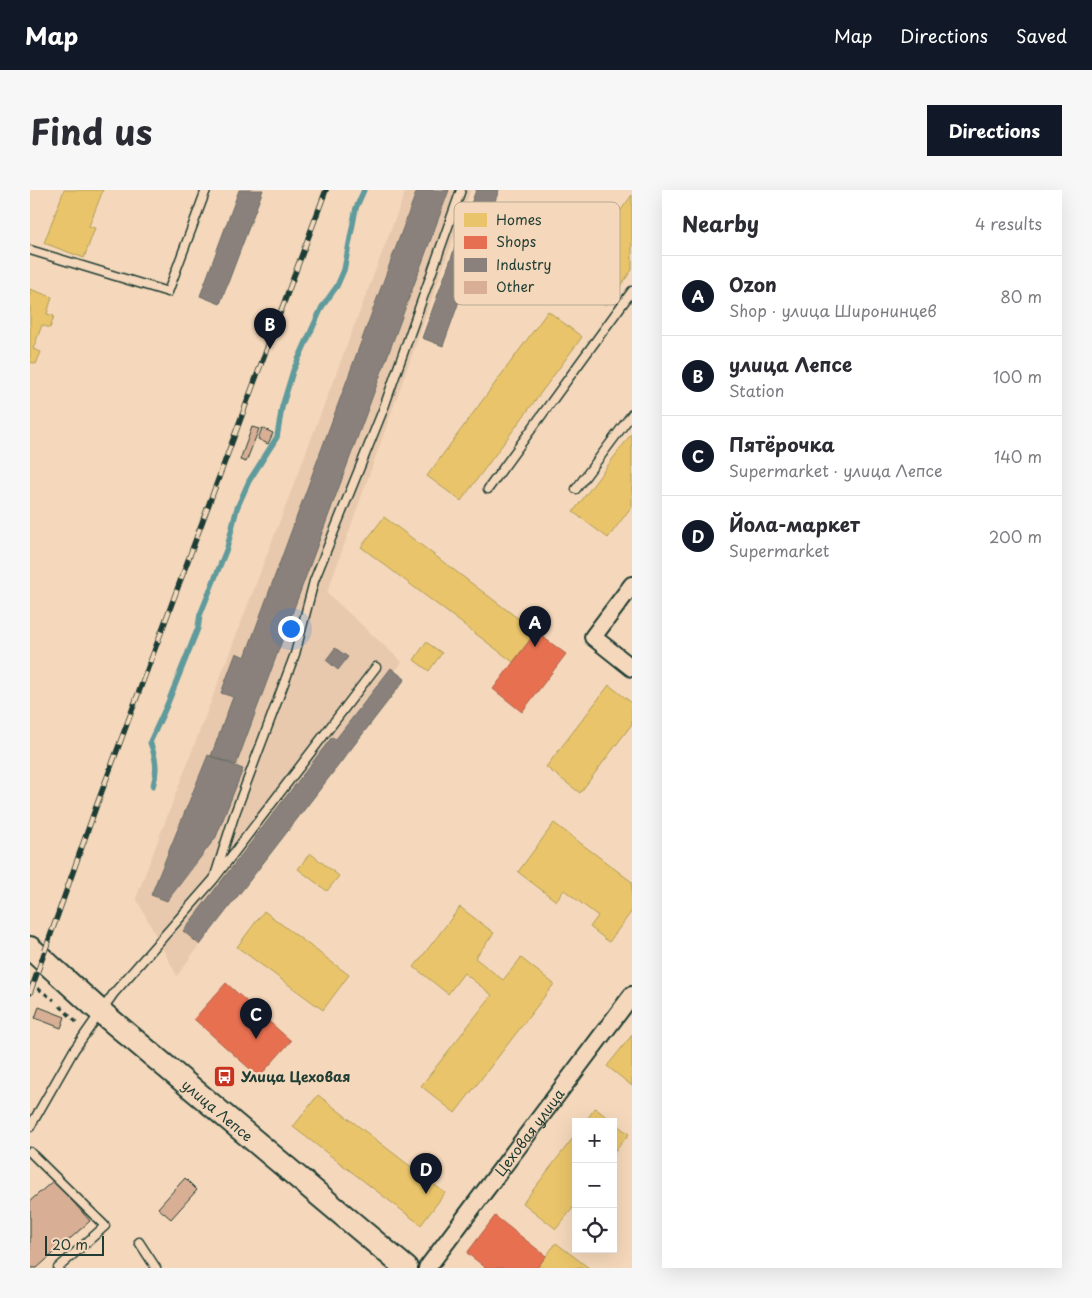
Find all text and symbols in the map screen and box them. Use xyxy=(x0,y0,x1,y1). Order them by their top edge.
text: Map xyxy=(25,17,78,53)
text: Map xyxy=(834,22,872,49)
text: Directions xyxy=(900,22,988,49)
text: Saved xyxy=(1016,22,1067,49)
text: Find us xyxy=(30,104,152,157)
button: Directions xyxy=(927,105,1062,156)
legend xyxy=(454,202,620,305)
text: Nearby xyxy=(682,207,759,239)
text: Homes xyxy=(496,209,542,230)
text: 4 results xyxy=(975,211,1042,235)
text: Shops xyxy=(496,231,536,252)
text: Industry xyxy=(496,254,551,275)
text: Ozon xyxy=(729,270,777,298)
text: Other xyxy=(496,276,535,297)
text: A xyxy=(692,284,704,308)
text: 80 m xyxy=(1000,284,1042,308)
text: Shop · улица Широнинцев xyxy=(729,298,937,322)
pin: B xyxy=(254,308,286,349)
text: улица Лепсе xyxy=(729,350,852,378)
text: B xyxy=(693,364,703,388)
text: 100 m xyxy=(993,364,1042,388)
text: Station xyxy=(729,378,784,402)
text: Пятёрочка xyxy=(729,430,835,458)
text: C xyxy=(692,444,704,468)
text: 140 m xyxy=(994,444,1042,468)
text: Supermarket · улица Лепсе xyxy=(729,458,942,482)
text: Йола-маркет xyxy=(729,510,860,538)
text: D xyxy=(692,524,704,548)
text: 200 m xyxy=(989,524,1042,548)
text: Supermarket xyxy=(729,538,829,562)
pin: A xyxy=(519,606,551,647)
your location xyxy=(278,616,304,642)
pin: C xyxy=(240,998,272,1039)
bus stop icon: Улица Цеховая xyxy=(213,1064,237,1088)
place label: Улица Цеховая xyxy=(240,1066,350,1087)
street label: улица Лепсе xyxy=(178,1074,258,1146)
street label: Цеховая улица xyxy=(489,1084,569,1180)
map controls xyxy=(572,1118,617,1253)
button: + xyxy=(572,1118,617,1163)
pin: D xyxy=(410,1153,442,1194)
button: − xyxy=(572,1163,617,1208)
button: locate xyxy=(572,1208,617,1253)
scale bar xyxy=(45,1233,104,1256)
text: 20 m xyxy=(52,1234,88,1255)

